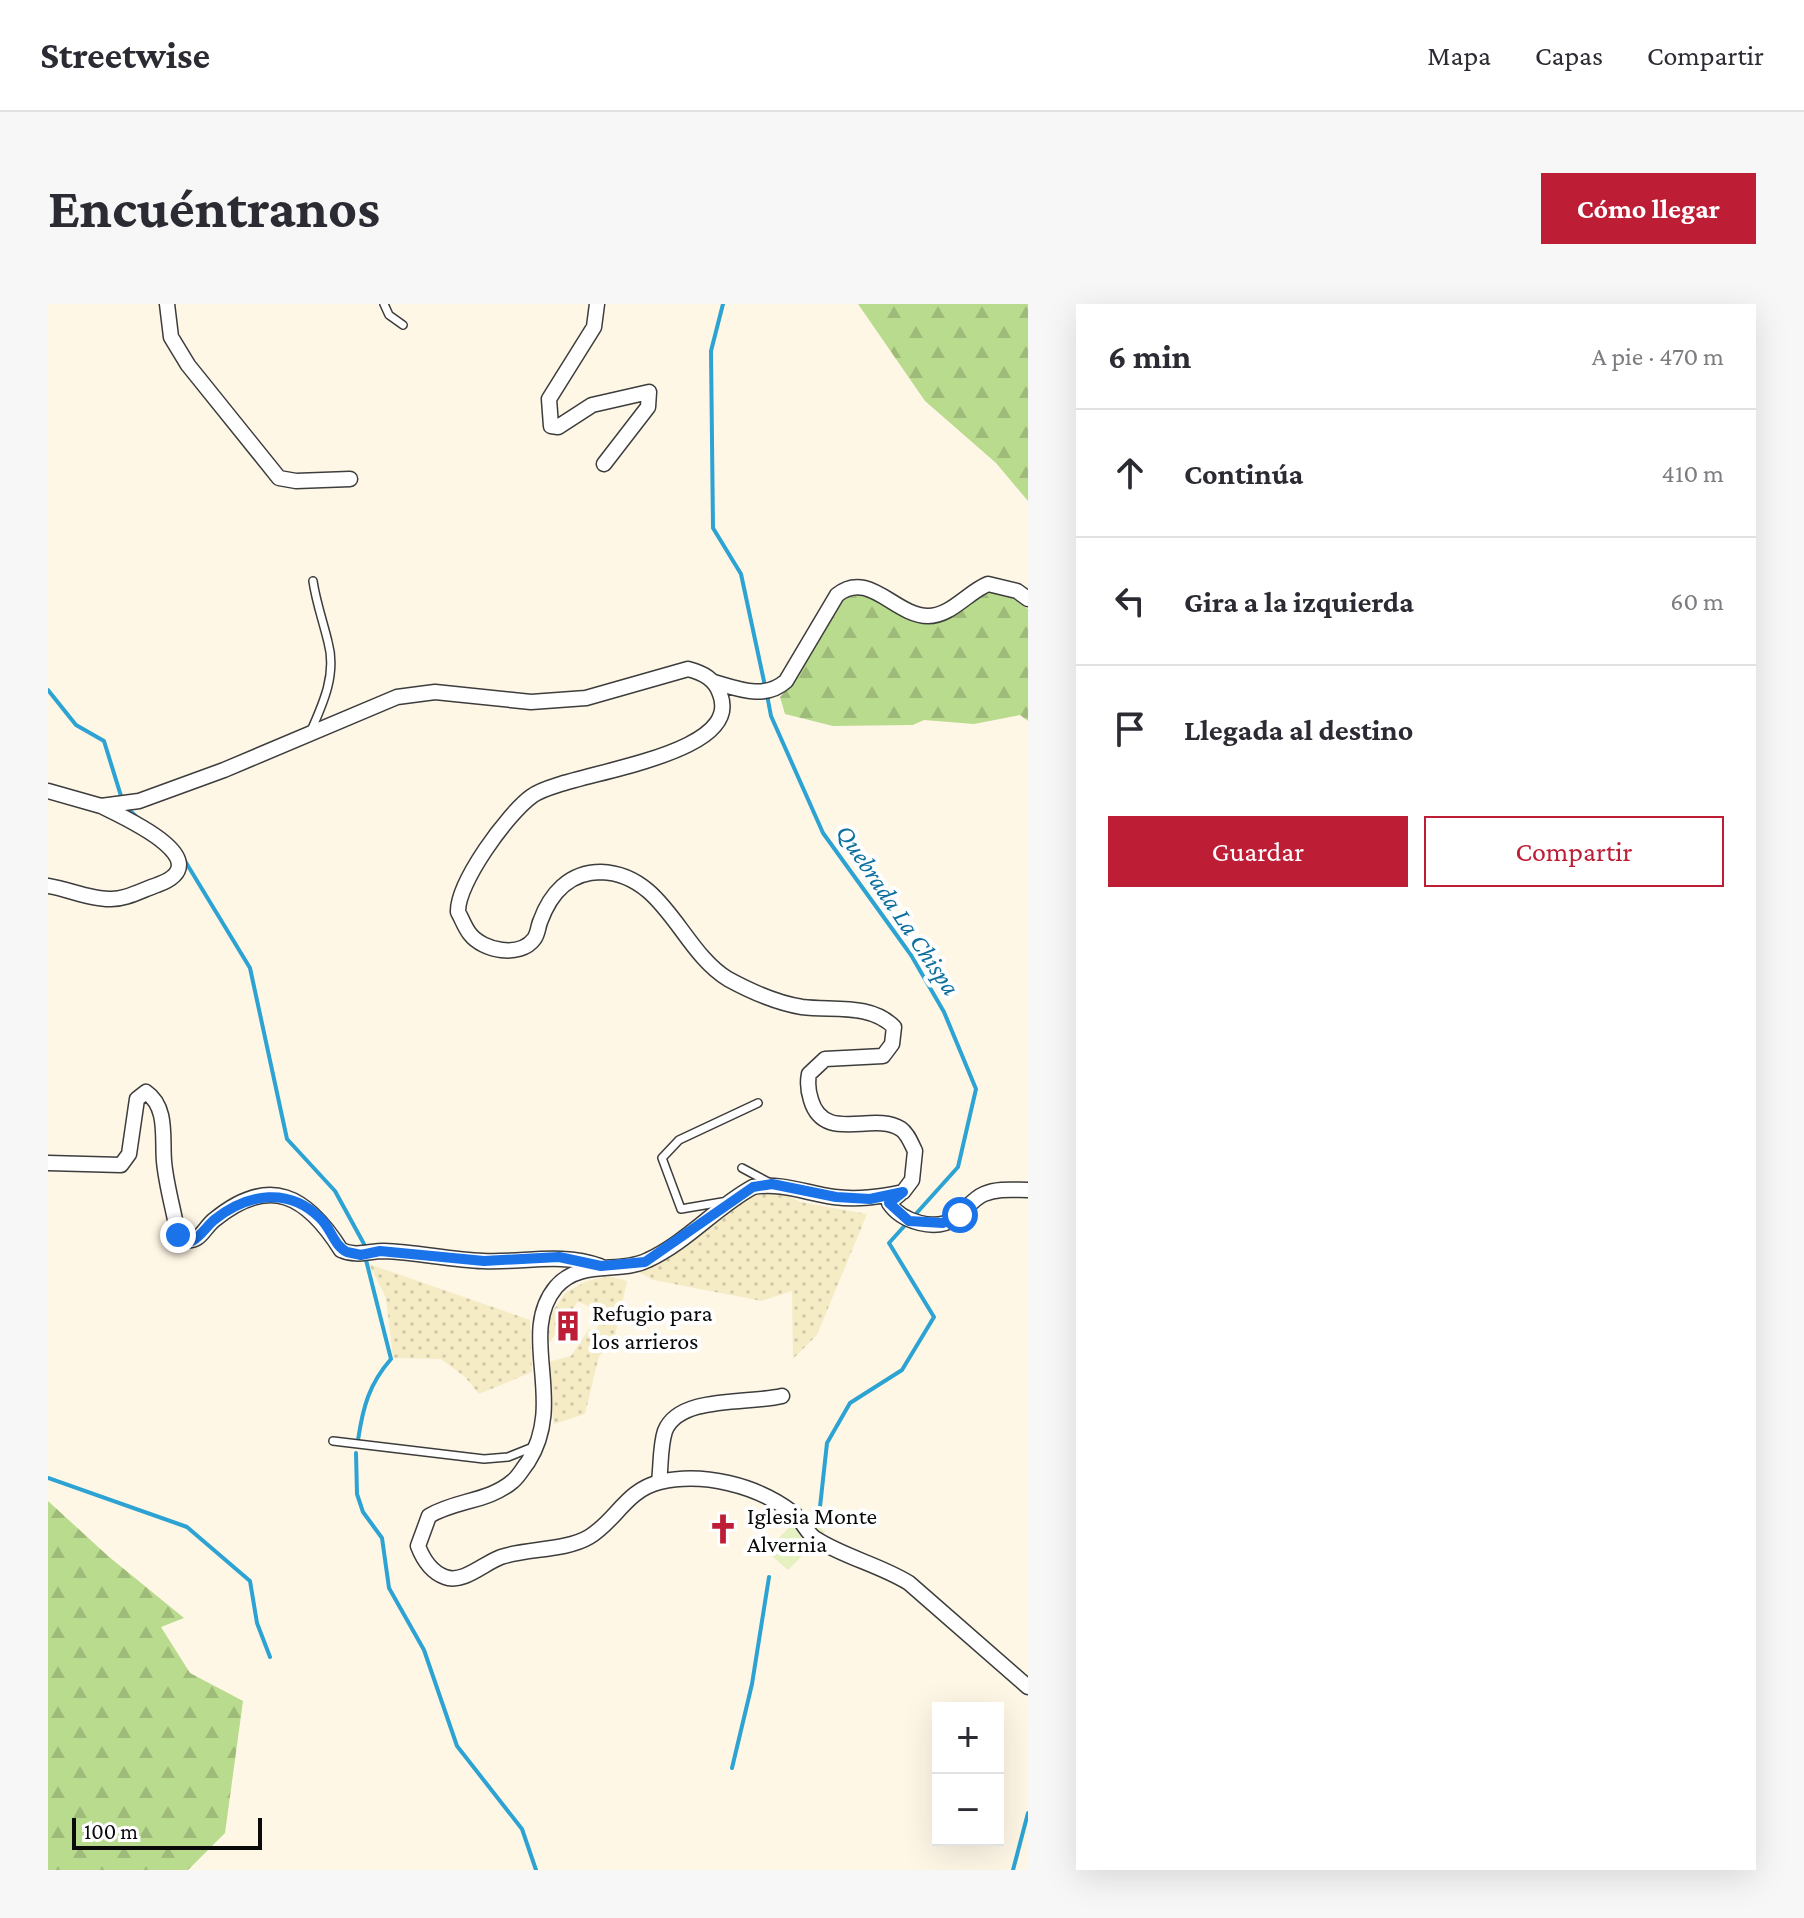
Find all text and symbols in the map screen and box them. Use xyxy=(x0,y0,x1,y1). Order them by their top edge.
text: Streetwise xyxy=(40,34,210,76)
text: Mapa xyxy=(1427,40,1491,71)
text: Capas xyxy=(1535,40,1603,71)
text: Compartir xyxy=(1647,40,1764,71)
button: Cómo llegar xyxy=(1541,173,1756,244)
text: Encuéntranos xyxy=(48,177,380,239)
text: 6 min xyxy=(1108,338,1191,375)
text: A pie · 470 m xyxy=(1592,342,1724,371)
icon: ahead xyxy=(1108,451,1152,495)
text: Continúa xyxy=(1184,457,1303,490)
text: 410 m xyxy=(1662,459,1724,488)
icon: left xyxy=(1108,579,1152,623)
text: Gira a la izquierda xyxy=(1184,585,1414,618)
text: 60 m xyxy=(1670,587,1724,616)
icon: arrive xyxy=(1108,707,1152,751)
text: Llegada al destino xyxy=(1184,713,1413,746)
button: Guardar xyxy=(1108,816,1408,887)
button: Compartir xyxy=(1424,816,1724,887)
water label: Quebrada La Chispa xyxy=(830,819,966,1001)
route start xyxy=(942,1197,978,1233)
route end xyxy=(160,1217,196,1253)
place label: Refugio para los arrieros xyxy=(592,1299,713,1354)
building icon: Refugio para los arrieros xyxy=(551,1309,585,1343)
place label: Iglesia Monte Alvernia xyxy=(747,1502,877,1557)
church icon: Iglesia Monte Alvernia xyxy=(706,1512,740,1546)
map controls xyxy=(932,1702,1004,1846)
button: + xyxy=(932,1702,1004,1774)
button: − xyxy=(932,1774,1004,1846)
scale bar xyxy=(72,1814,262,1850)
text: 100 m xyxy=(84,1819,138,1844)

